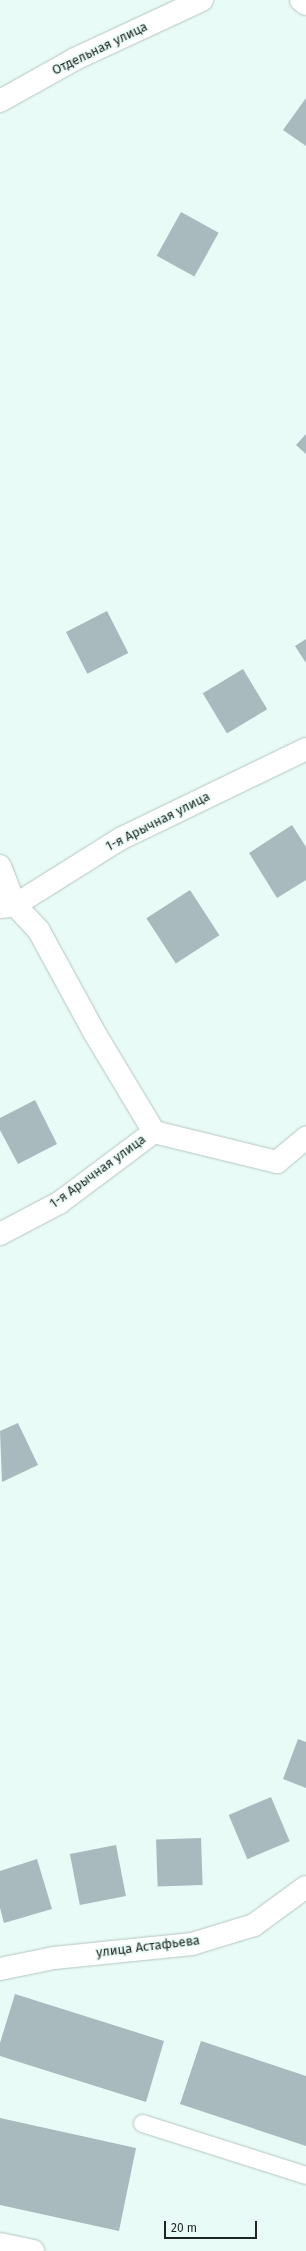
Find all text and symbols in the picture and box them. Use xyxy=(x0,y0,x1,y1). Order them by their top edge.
street label: Отдельная улица xyxy=(50,19,150,79)
street label: 1-я Арычная улица xyxy=(103,789,213,855)
street label: 1-я Арычная улица xyxy=(47,1132,149,1212)
street label: улица Астафьева xyxy=(95,1933,201,1961)
scale bar xyxy=(166,2213,259,2239)
text: 20 m xyxy=(171,2221,197,2235)

